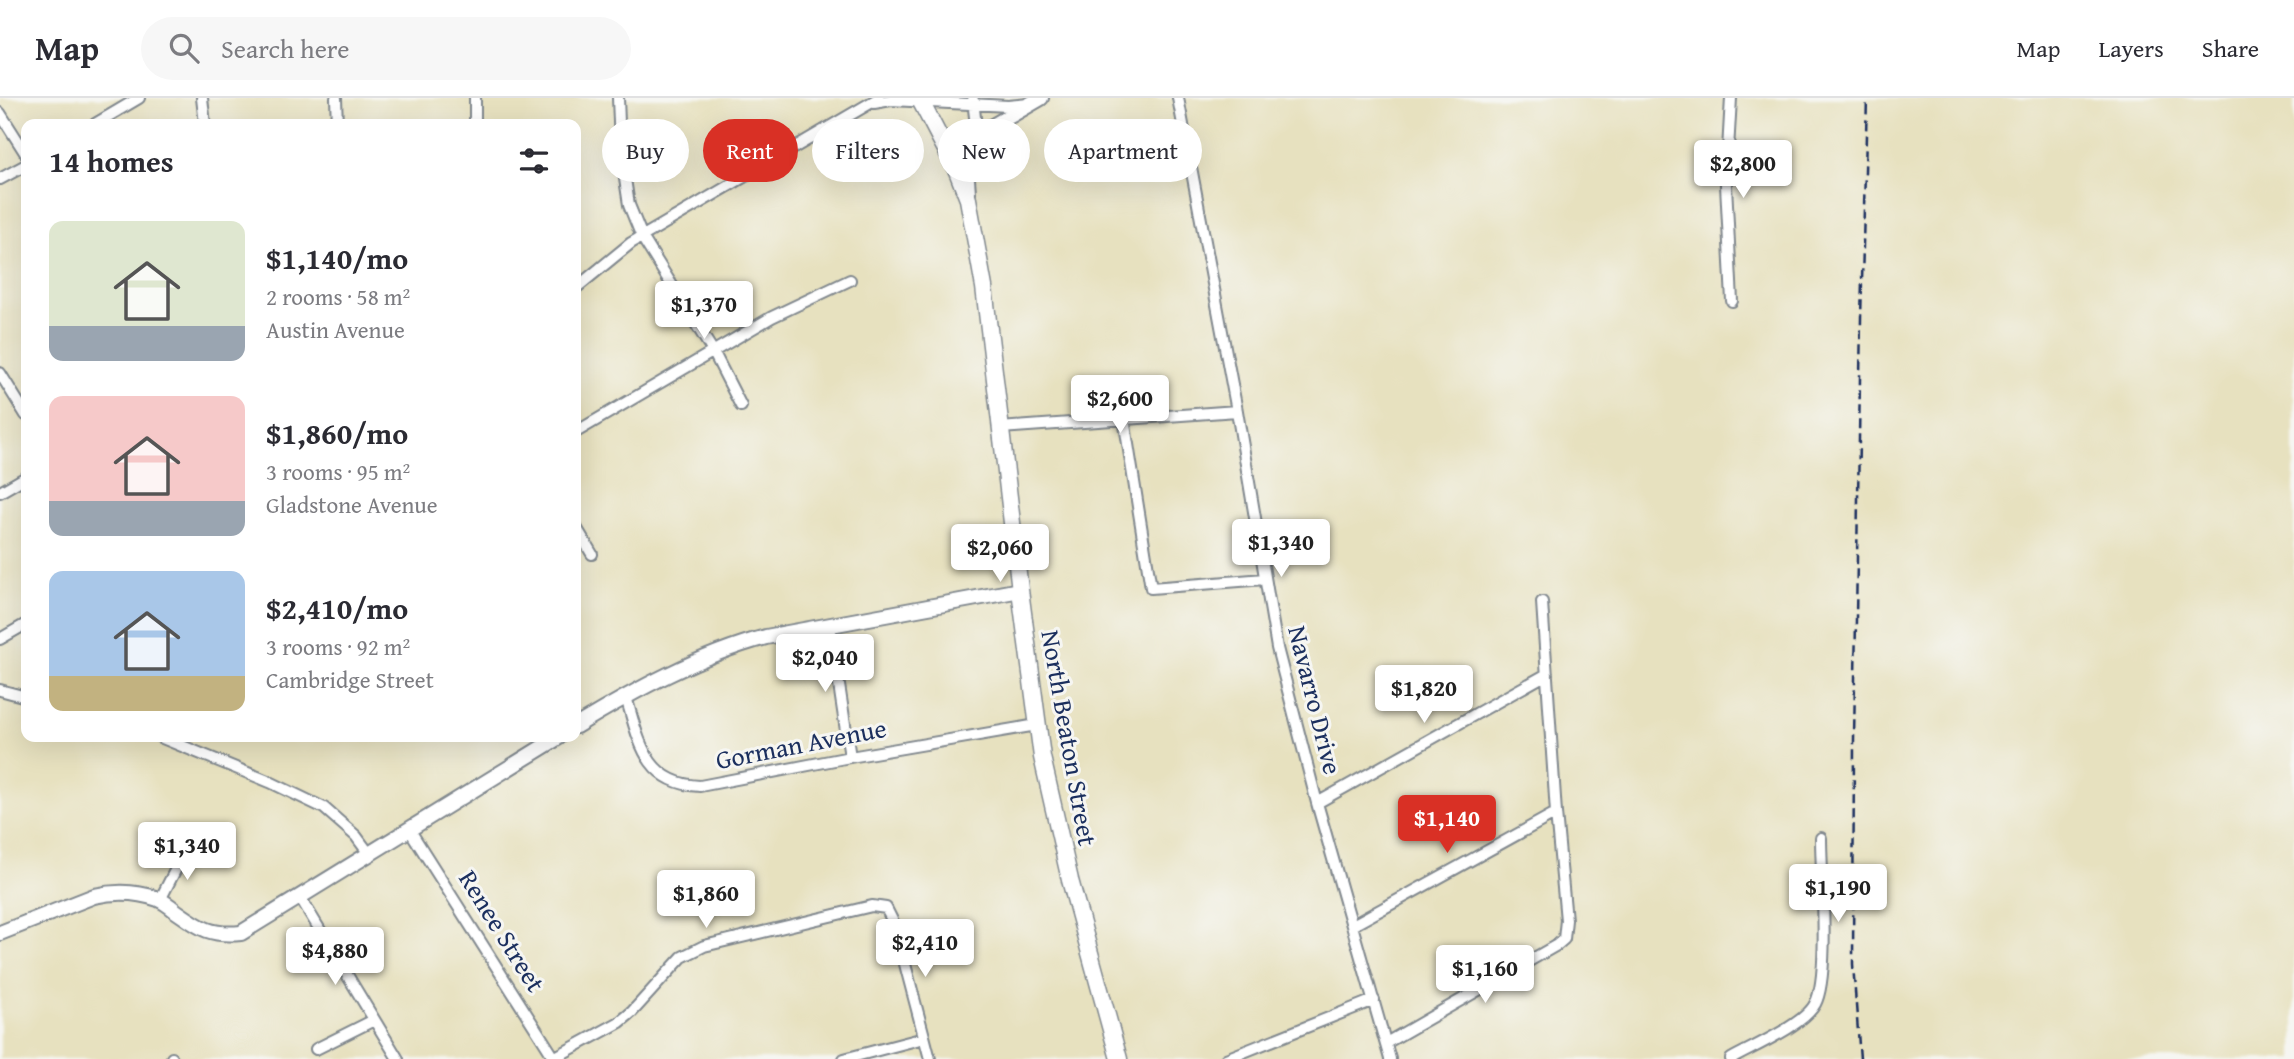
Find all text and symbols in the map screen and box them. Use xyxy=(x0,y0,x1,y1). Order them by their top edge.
search box xyxy=(141,17,631,80)
text: Map xyxy=(35,24,99,72)
icon: search xyxy=(165,29,203,67)
text: Search here xyxy=(221,29,349,68)
text: Map xyxy=(2017,31,2060,66)
text: Layers xyxy=(2098,31,2164,66)
text: Share xyxy=(2202,31,2259,66)
chip: Buy xyxy=(602,119,689,182)
chip: Rent xyxy=(703,119,798,182)
chip: Filters xyxy=(812,119,924,182)
chip: New xyxy=(938,119,1030,182)
chip: Apartment xyxy=(1044,119,1202,182)
text: 14 homes xyxy=(49,139,174,183)
pin: $2,800 xyxy=(1686,140,1800,200)
icon: filters xyxy=(515,142,553,180)
text: $2,800 xyxy=(1710,146,1776,179)
text: $1,140/mo xyxy=(266,236,408,280)
icon: home xyxy=(105,249,189,333)
text: 2 rooms · 58 m² xyxy=(266,280,410,313)
pin: $1,370 xyxy=(647,282,761,341)
text: $1,370 xyxy=(671,287,737,320)
text: Austin Avenue xyxy=(266,313,405,346)
pin: $2,600 xyxy=(1063,376,1177,435)
text: $2,600 xyxy=(1087,381,1153,414)
text: $1,860/mo xyxy=(266,411,408,455)
icon: home xyxy=(105,424,189,508)
text: 3 rooms · 95 m² xyxy=(266,455,410,488)
text: Gladstone Avenue xyxy=(266,488,438,521)
pin: $1,340 xyxy=(1224,519,1338,579)
pin: $2,060 xyxy=(943,524,1057,584)
text: $1,340 xyxy=(1248,525,1314,558)
text: $2,060 xyxy=(967,530,1033,563)
text: $2,410/mo xyxy=(266,586,408,630)
icon: home xyxy=(105,599,189,683)
street label: Navarro Drive xyxy=(1278,621,1353,778)
street label: North Beaton Street xyxy=(1031,627,1108,849)
text: 3 rooms · 92 m² xyxy=(266,630,410,663)
pin: $2,040 xyxy=(768,634,882,694)
text: $2,040 xyxy=(792,640,858,673)
text: Cambridge Street xyxy=(266,663,434,696)
pin: $1,820 xyxy=(1367,666,1481,725)
text: $1,820 xyxy=(1391,671,1457,704)
street label: Gorman Avenue xyxy=(712,708,890,779)
pin: $1,140 xyxy=(1390,796,1504,855)
text: $1,140 xyxy=(1414,801,1480,834)
pin: $1,340 xyxy=(130,822,244,882)
text: $1,340 xyxy=(154,828,220,861)
street label: Renee Street xyxy=(449,862,555,999)
pin: $1,190 xyxy=(1781,864,1895,924)
pin: $1,860 xyxy=(649,870,763,930)
text: $1,190 xyxy=(1805,870,1871,903)
text: $1,860 xyxy=(673,876,739,909)
pin: $2,410 xyxy=(868,920,982,979)
text: $2,410 xyxy=(892,925,958,958)
pin: $4,880 xyxy=(278,928,392,987)
text: $4,880 xyxy=(302,933,368,966)
pin: $1,160 xyxy=(1428,946,1542,1005)
text: $1,160 xyxy=(1452,951,1518,984)

